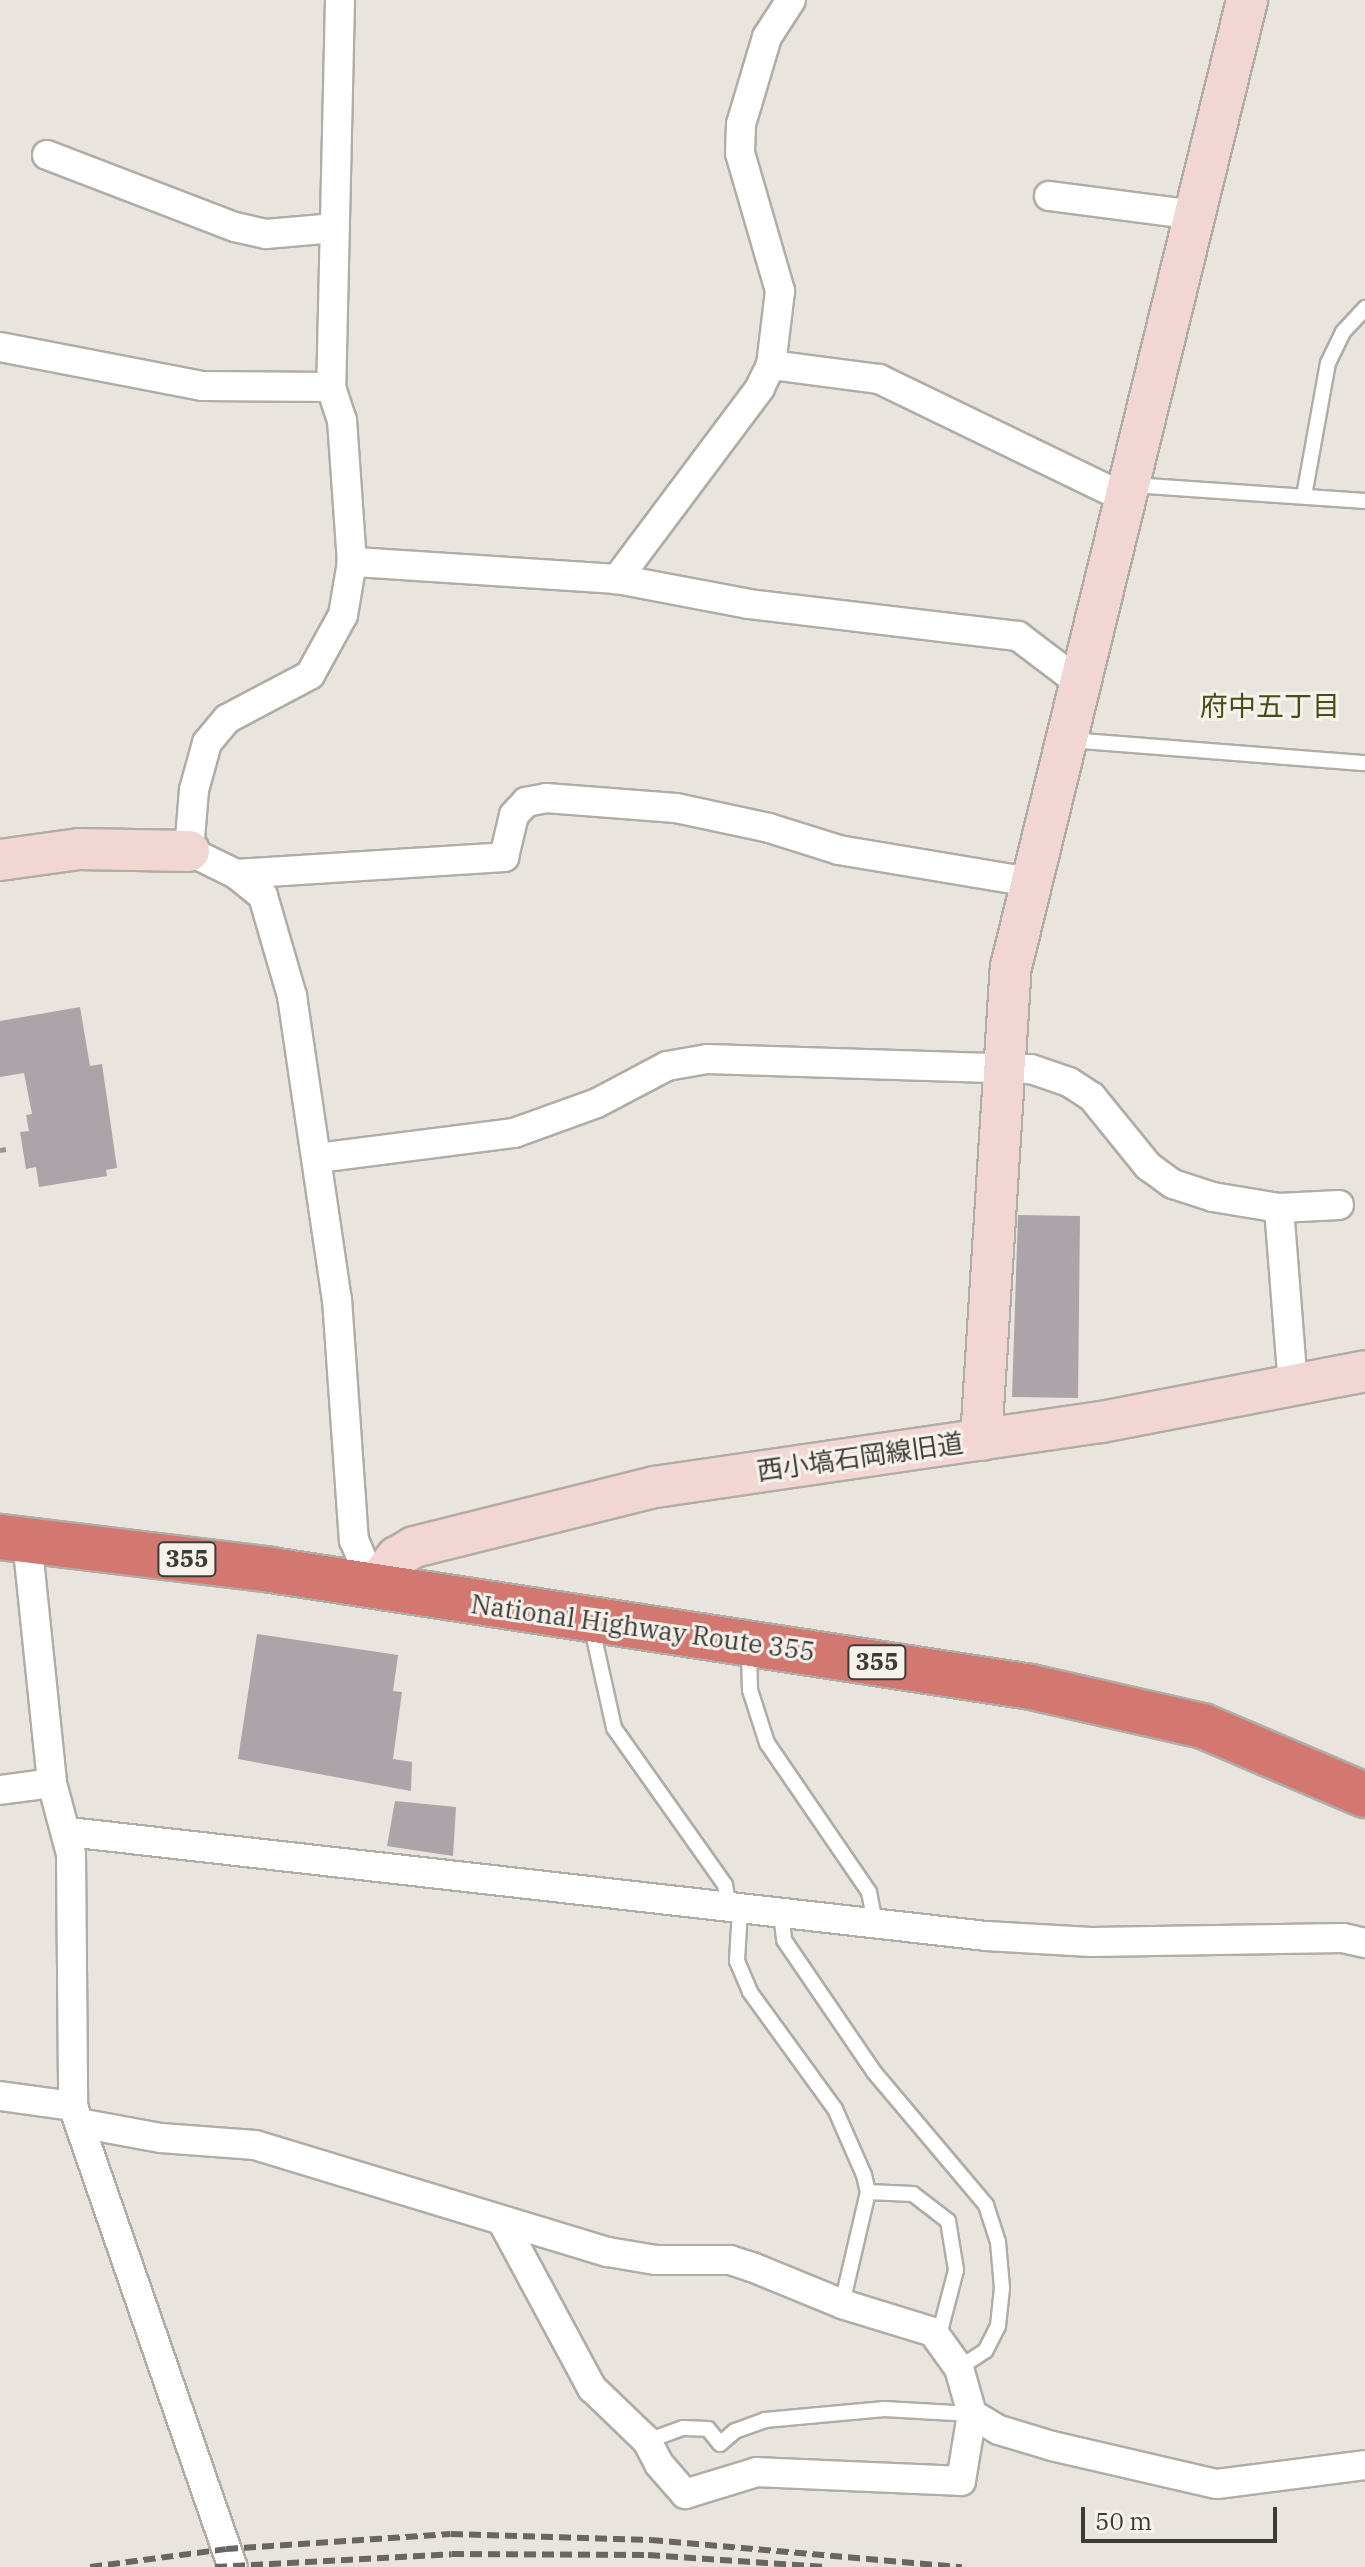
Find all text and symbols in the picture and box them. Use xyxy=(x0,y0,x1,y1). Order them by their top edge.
district label: 府中五丁目 xyxy=(1200,689,1340,723)
street label: 西小塙石岡線旧道 xyxy=(755,1427,965,1487)
road number: 355 xyxy=(157,1539,217,1579)
street label: National Highway Route 355 xyxy=(469,1588,817,1668)
road number: 355 xyxy=(847,1642,907,1682)
scale bar xyxy=(1085,2491,1281,2541)
text: 50 m xyxy=(1095,2505,1152,2537)

